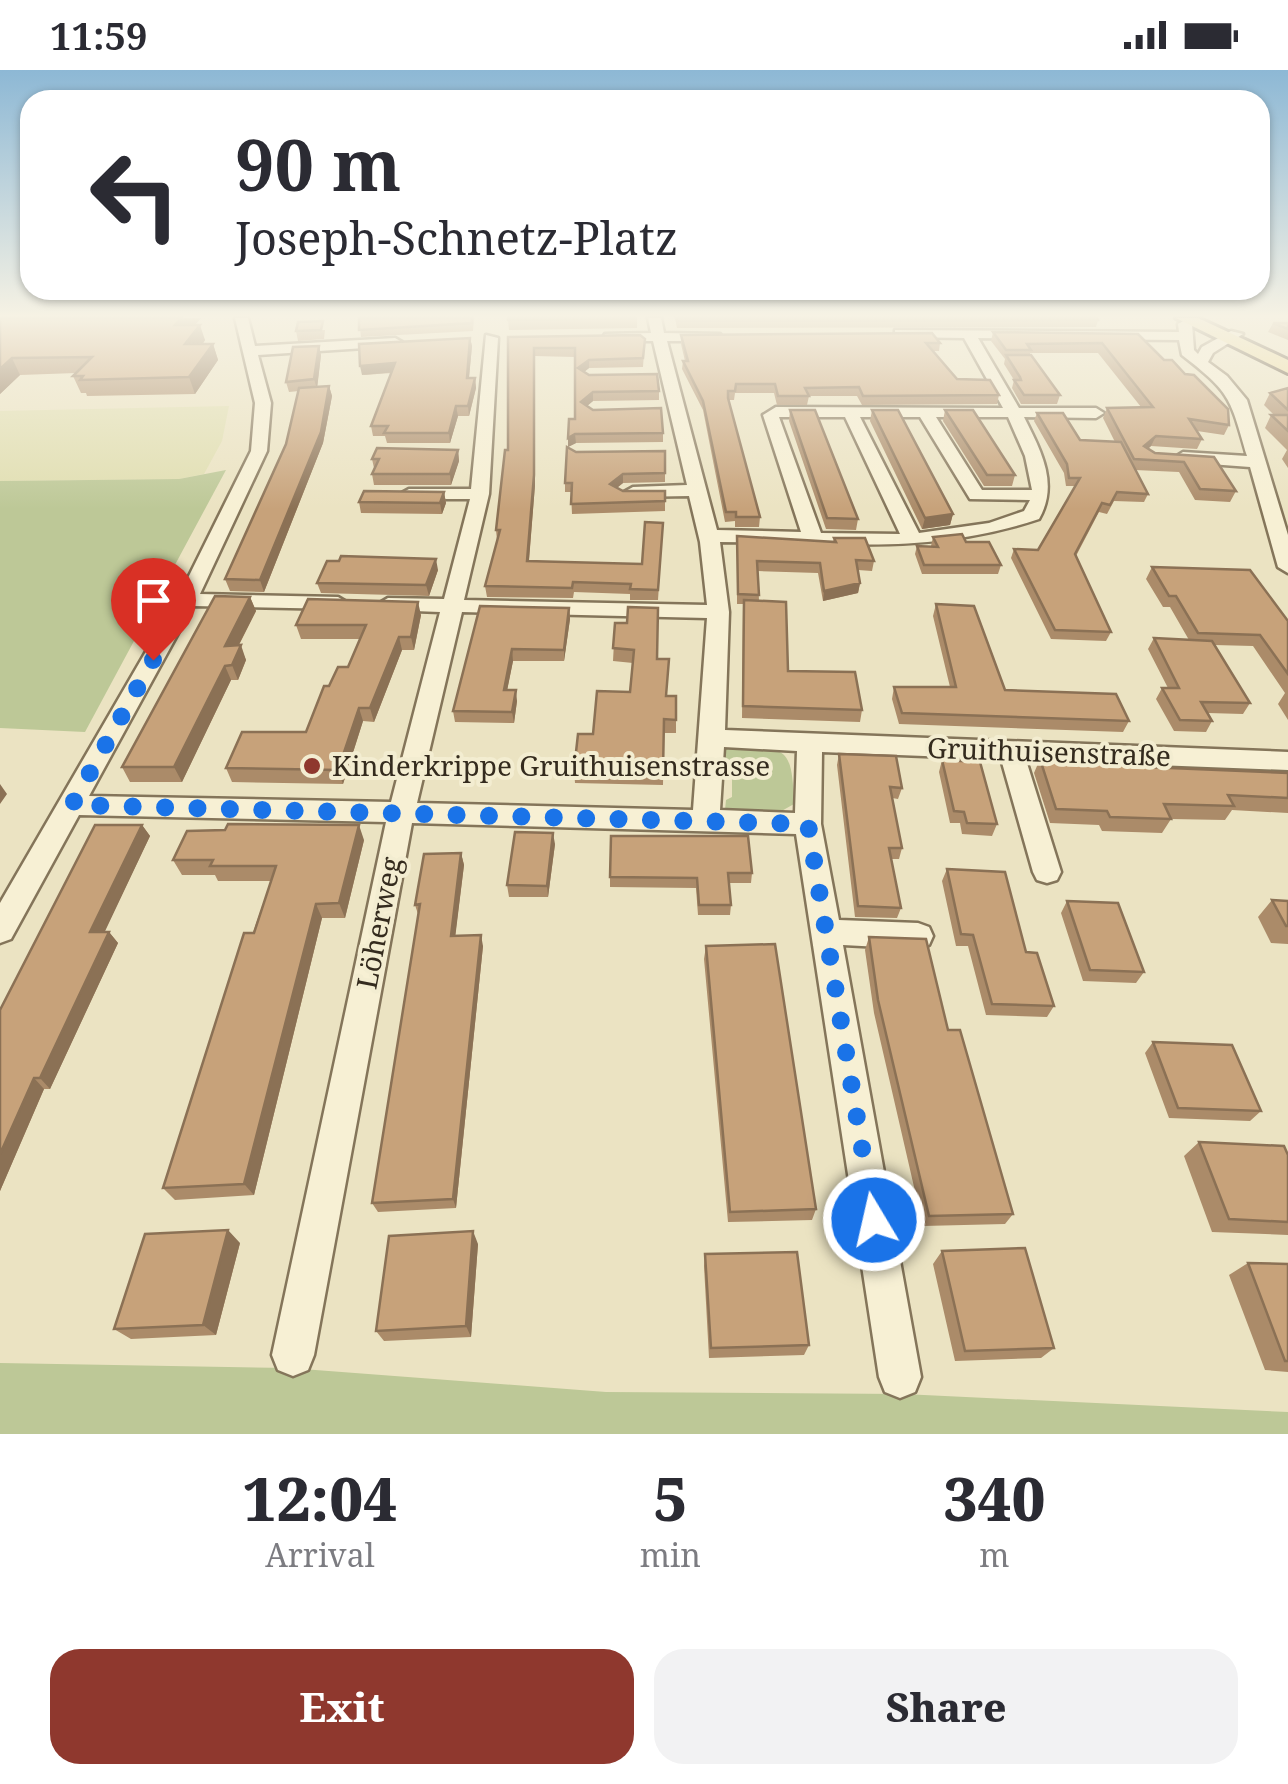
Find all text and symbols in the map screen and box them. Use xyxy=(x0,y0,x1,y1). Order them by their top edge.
text: 11:59 xyxy=(50,9,147,61)
text: 90 m xyxy=(235,116,401,212)
icon: left xyxy=(70,130,200,260)
text: Joseph-Schnetz-Platz xyxy=(235,207,678,268)
pin xyxy=(111,558,196,661)
icon: arrive xyxy=(126,573,181,628)
street label: Gruithuisenstraße xyxy=(926,728,1172,774)
place label: Kinderkrippe Gruithuisenstrasse xyxy=(332,746,770,784)
marker: Kinderkrippe Gruithuisenstrasse xyxy=(301,755,323,777)
street label: Löherweg xyxy=(347,854,409,992)
position arrow xyxy=(822,1168,926,1272)
text: 12:04 xyxy=(243,1457,397,1539)
text: 5 xyxy=(653,1457,687,1539)
text: 340 xyxy=(943,1457,1045,1539)
text: Arrival xyxy=(265,1533,375,1576)
text: min xyxy=(640,1533,701,1576)
text: m xyxy=(979,1533,1010,1576)
button: Exit xyxy=(50,1649,634,1764)
button: Share xyxy=(654,1649,1238,1764)

